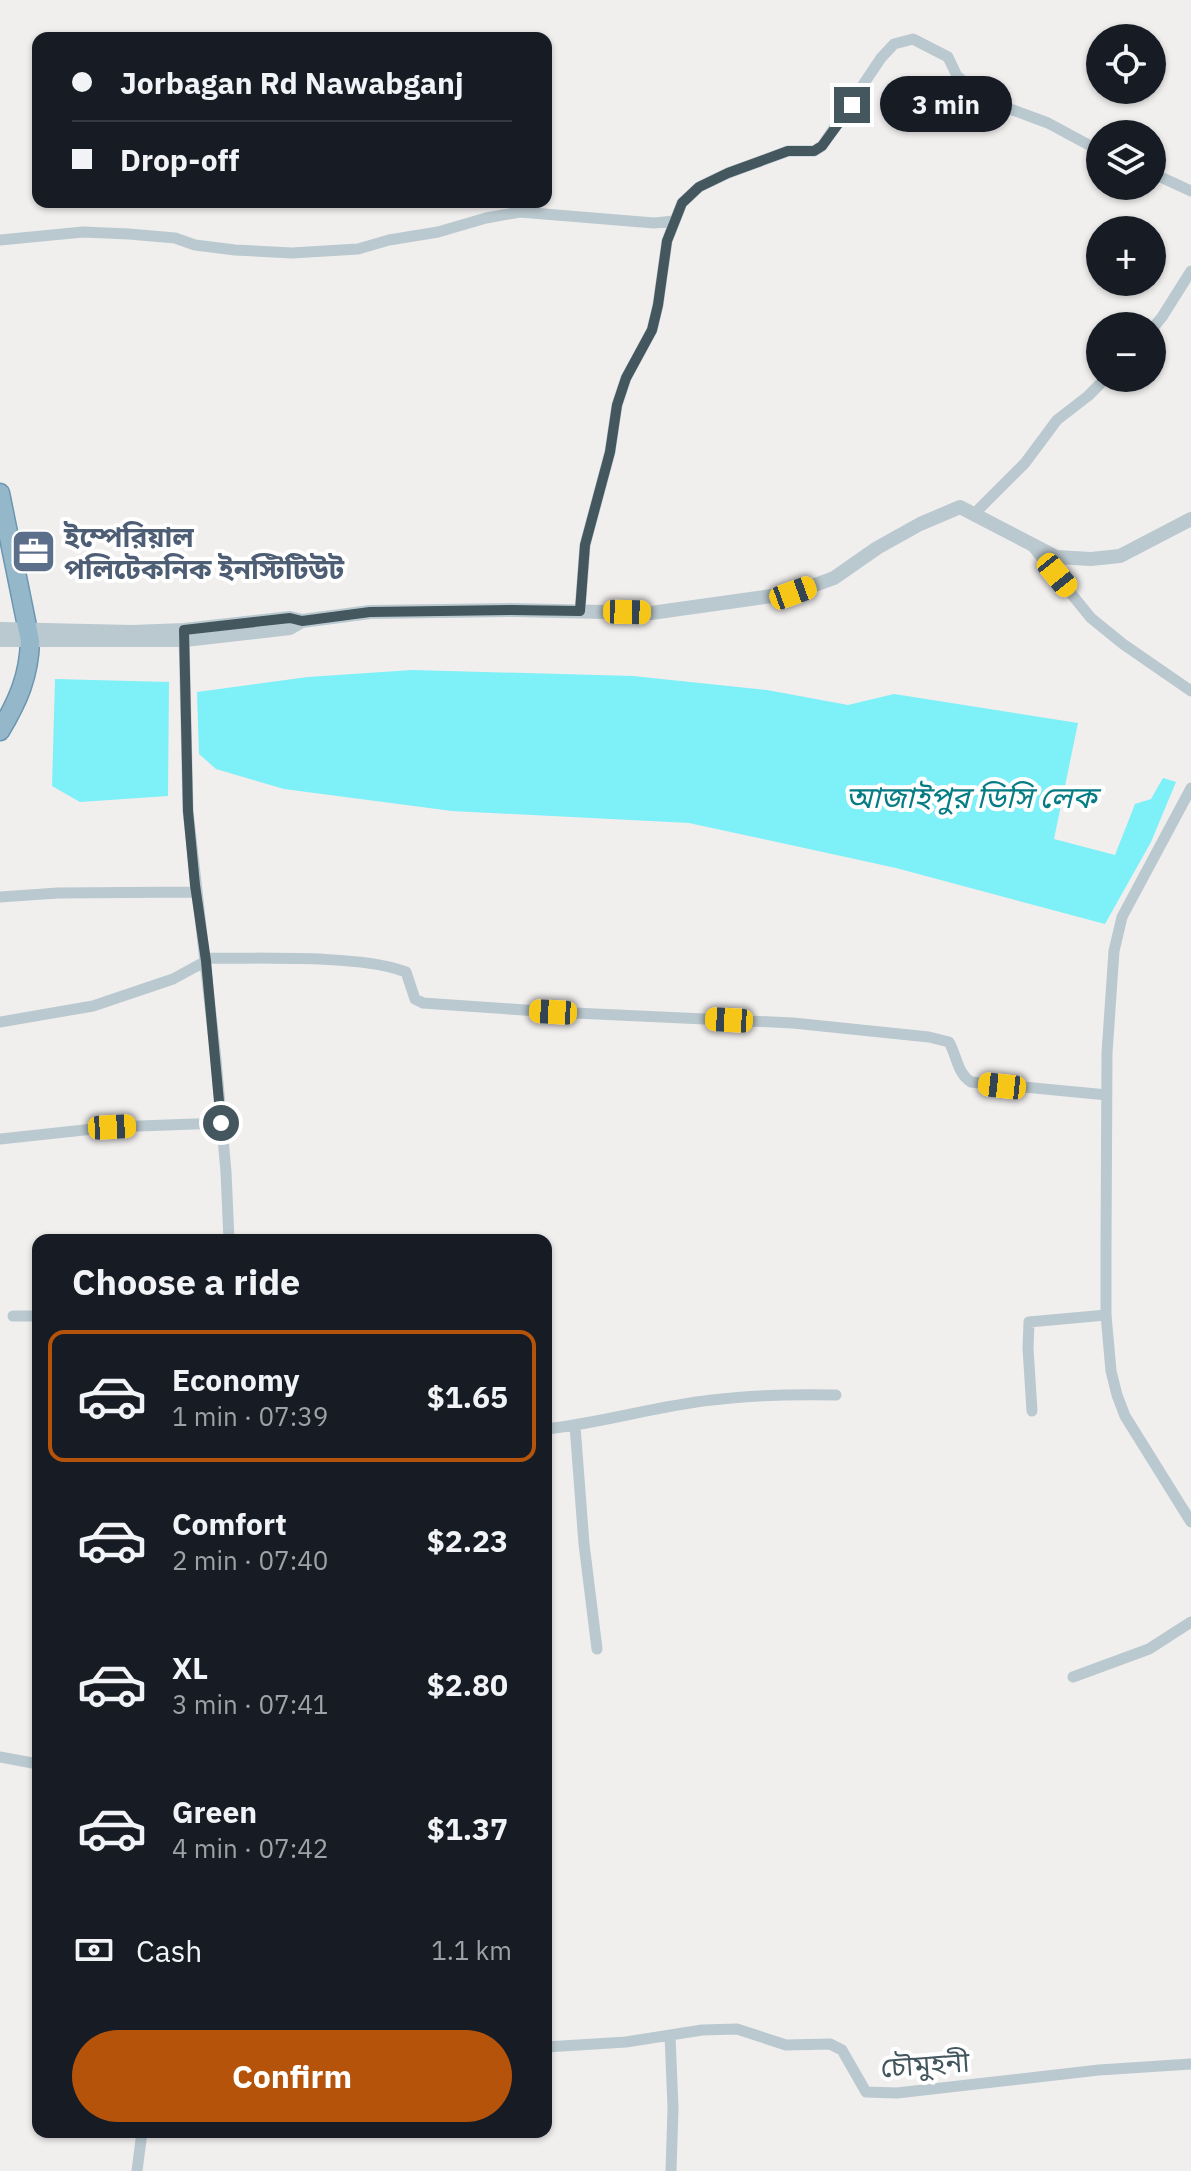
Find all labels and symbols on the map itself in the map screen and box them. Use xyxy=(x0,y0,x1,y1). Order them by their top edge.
callout: 3 min xyxy=(880,77,1012,133)
route end xyxy=(834,87,870,123)
place label: ইম্পেরিয়াল পলিটেকনিক ইনস্টিটিউট xyxy=(63,518,345,587)
office icon: ইম্পেরিয়াল পলিটেকনিক ইনস্টিটিউট xyxy=(9,528,57,576)
car xyxy=(1033,549,1081,601)
car xyxy=(766,574,820,612)
car xyxy=(603,600,651,624)
water label: আজাইপুর ডিসি লেক xyxy=(845,777,1102,816)
car xyxy=(528,999,578,1025)
car xyxy=(704,1007,754,1033)
car xyxy=(977,1072,1027,1100)
route start xyxy=(203,1105,239,1141)
car xyxy=(87,1114,137,1140)
street label: চৌমুহনী xyxy=(879,2042,971,2086)

